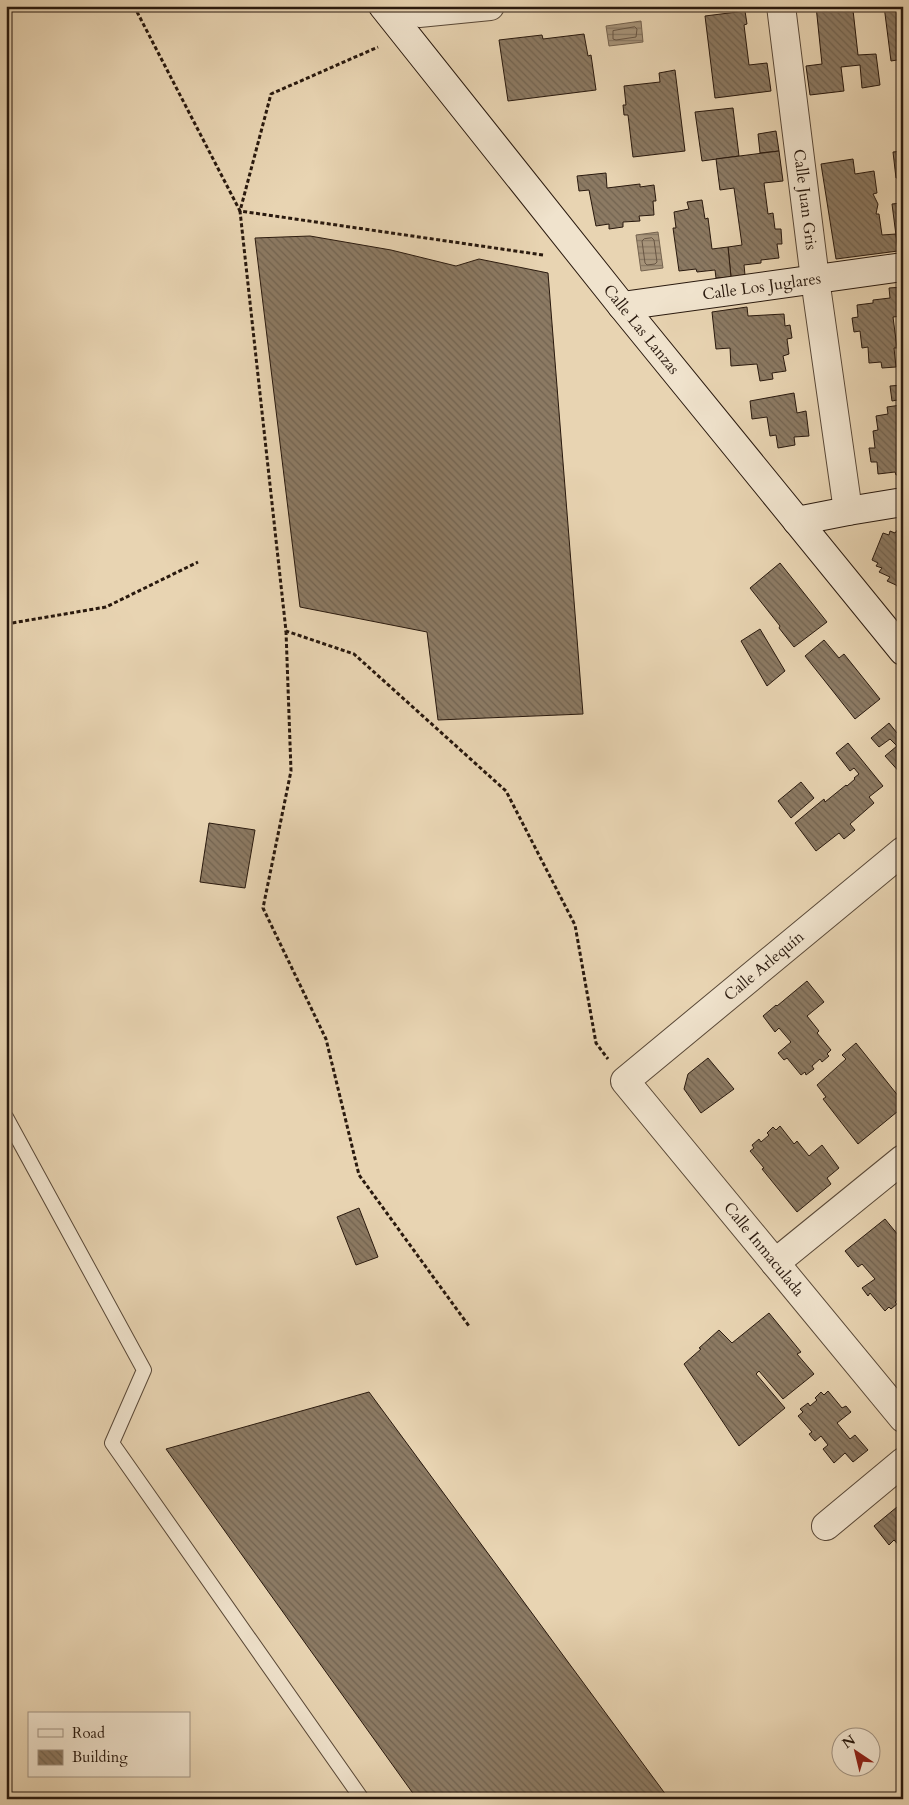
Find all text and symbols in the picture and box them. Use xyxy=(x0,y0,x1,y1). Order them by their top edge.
street label: Calle Juan Gris xyxy=(788,148,822,251)
street label: Calle Los Juglares xyxy=(701,268,822,306)
street label: Calle Las Lanzas xyxy=(598,280,685,379)
street label: Calle Arlequín xyxy=(719,926,809,1006)
street label: Calle Inmaculada xyxy=(718,1197,809,1301)
legend xyxy=(28,1712,190,1778)
text: Road xyxy=(72,1723,105,1743)
north arrow xyxy=(832,1728,882,1778)
text: N xyxy=(838,1730,859,1753)
text: Building xyxy=(72,1747,128,1767)

